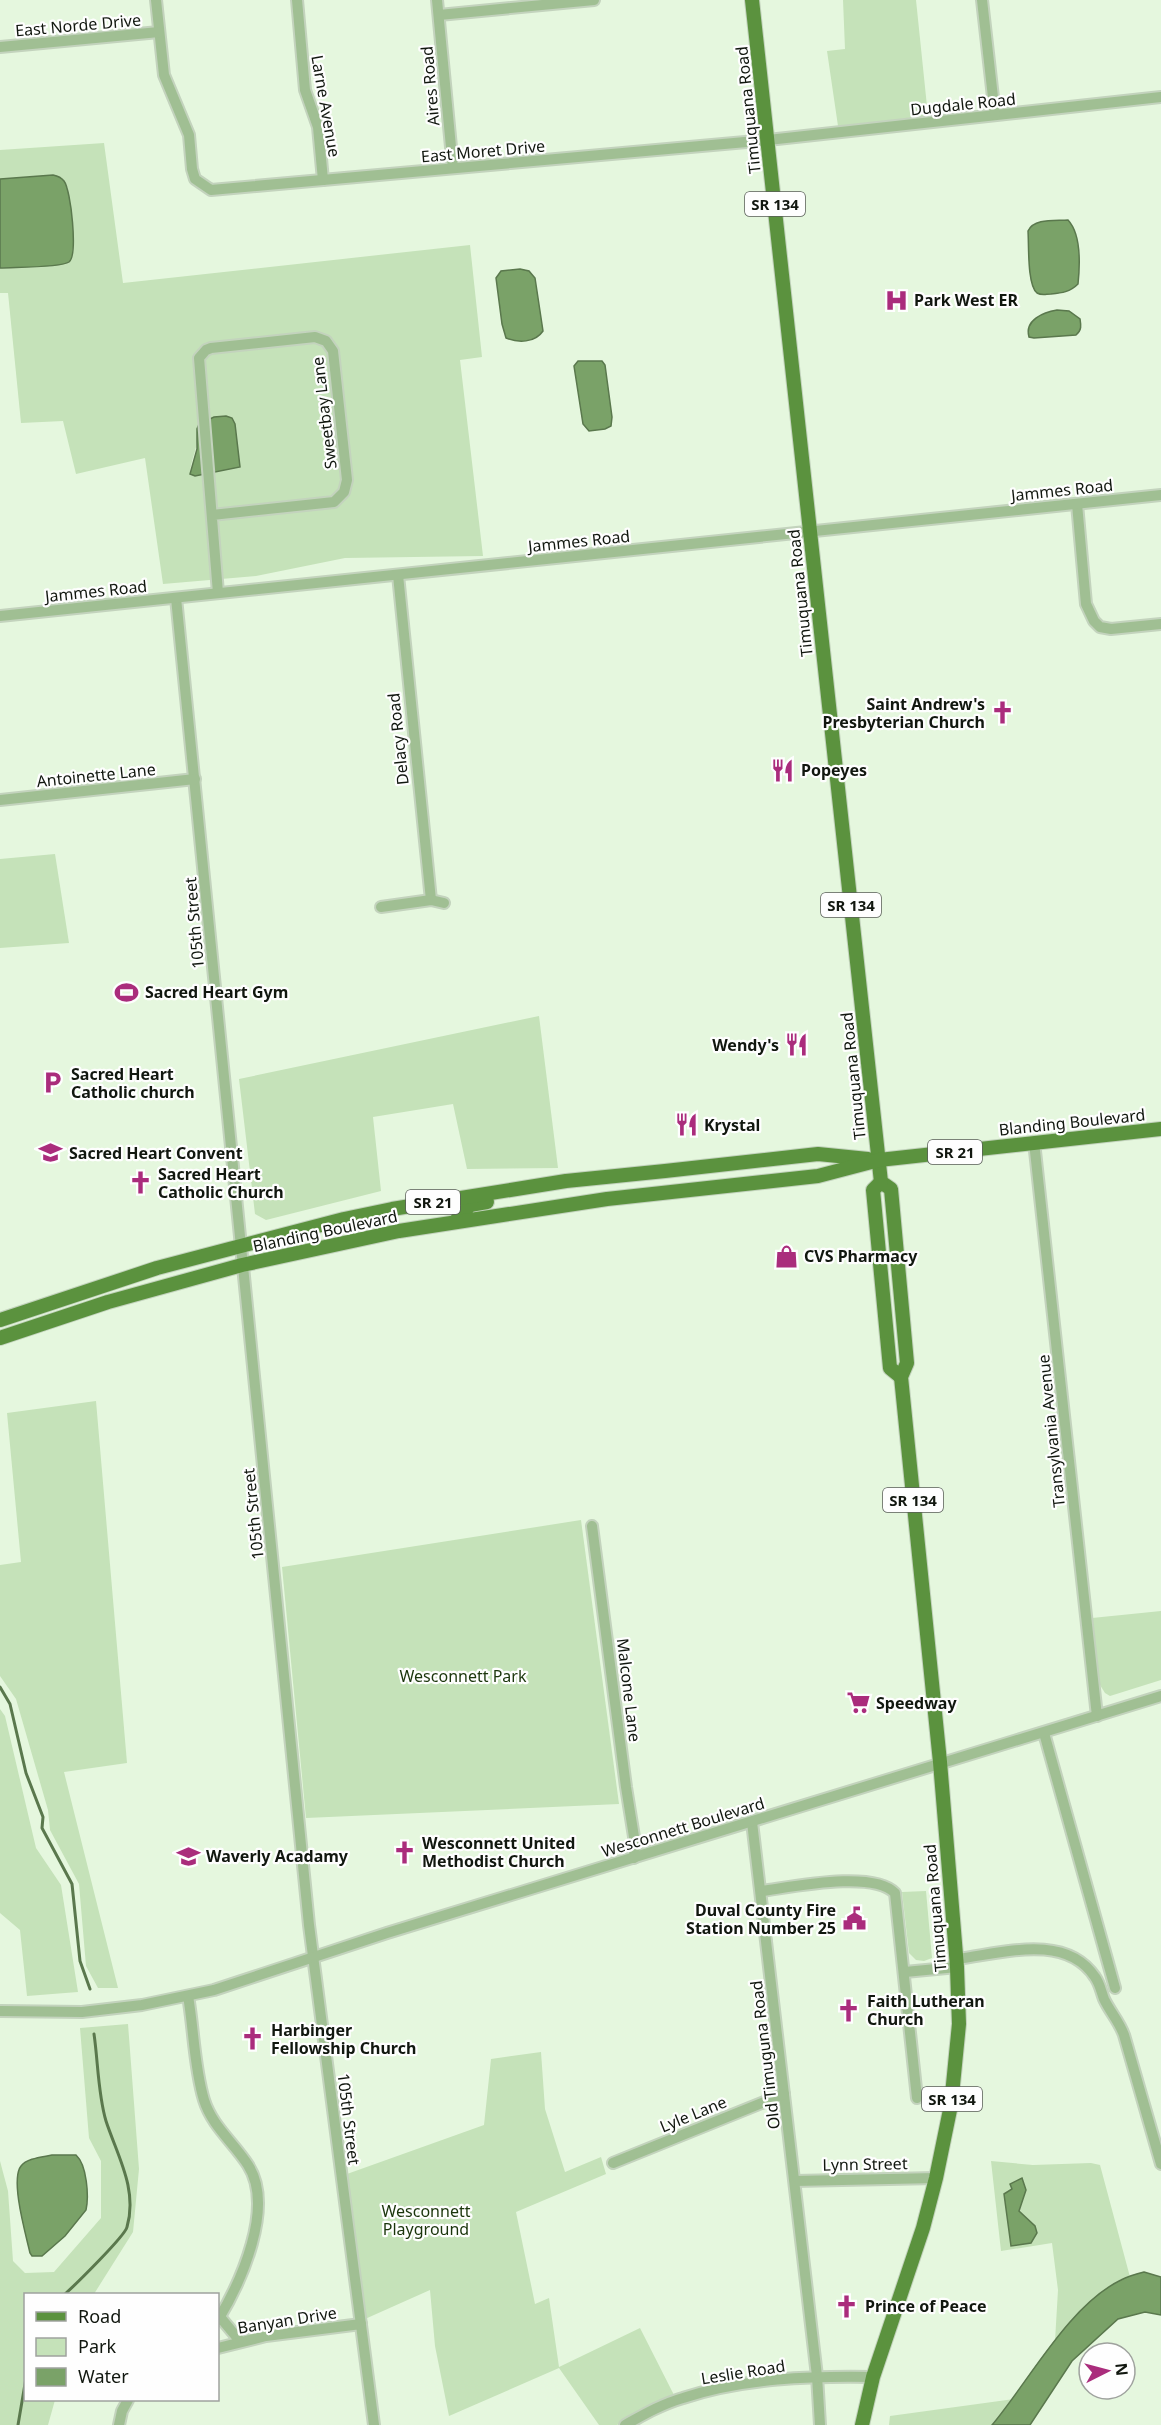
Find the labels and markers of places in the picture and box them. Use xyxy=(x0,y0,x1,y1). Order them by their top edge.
hospital icon: Park West ER xyxy=(883,287,909,313)
place label: Park West ER xyxy=(914,289,1019,311)
place label: Saint Andrew's Presbyterian Church xyxy=(823,693,985,733)
church icon: Saint Andrew's Presbyterian Church xyxy=(990,700,1016,726)
restaurant icon: Popeyes xyxy=(770,757,796,783)
place label: Popeyes xyxy=(801,759,867,781)
sports icon: Sacred Heart Gym xyxy=(114,979,140,1005)
place label: Sacred Heart Gym xyxy=(145,981,288,1003)
restaurant icon: Wendy's xyxy=(784,1032,810,1058)
place label: Wendy's xyxy=(712,1034,779,1056)
place label: Sacred Heart Catholic church xyxy=(71,1063,195,1103)
parking icon: Sacred Heart Catholic church xyxy=(40,1070,66,1096)
restaurant icon: Krystal xyxy=(673,1112,699,1138)
place label: Krystal xyxy=(704,1114,760,1136)
school or university icon: Sacred Heart Convent xyxy=(38,1140,64,1166)
place label: Sacred Heart Convent xyxy=(69,1142,243,1164)
place label: Sacred Heart Catholic Church xyxy=(158,1163,284,1203)
church icon: Sacred Heart Catholic Church xyxy=(127,1170,153,1196)
shop icon: CVS Pharmacy xyxy=(773,1243,799,1269)
place label: CVS Pharmacy xyxy=(804,1245,918,1267)
supermarket icon: Speedway xyxy=(845,1690,871,1716)
place label: Speedway xyxy=(876,1692,957,1714)
place label: Wesconnett United Methodist Church xyxy=(422,1832,575,1872)
church icon: Wesconnett United Methodist Church xyxy=(391,1839,417,1865)
school or university icon: Waverly Acadamy xyxy=(175,1843,201,1869)
place label: Waverly Acadamy xyxy=(206,1845,349,1867)
place label: Duval County Fire Station Number 25 xyxy=(686,1899,836,1939)
public building icon: Duval County Fire Station Number 25 xyxy=(841,1906,867,1932)
place label: Faith Lutheran Church xyxy=(867,1990,985,2030)
church icon: Faith Lutheran Church xyxy=(836,1997,862,2023)
place label: Harbinger Fellowship Church xyxy=(271,2019,416,2059)
church icon: Harbinger Fellowship Church xyxy=(240,2026,266,2052)
church icon: Prince of Peace xyxy=(834,2293,860,2319)
place label: Prince of Peace xyxy=(865,2295,986,2317)

